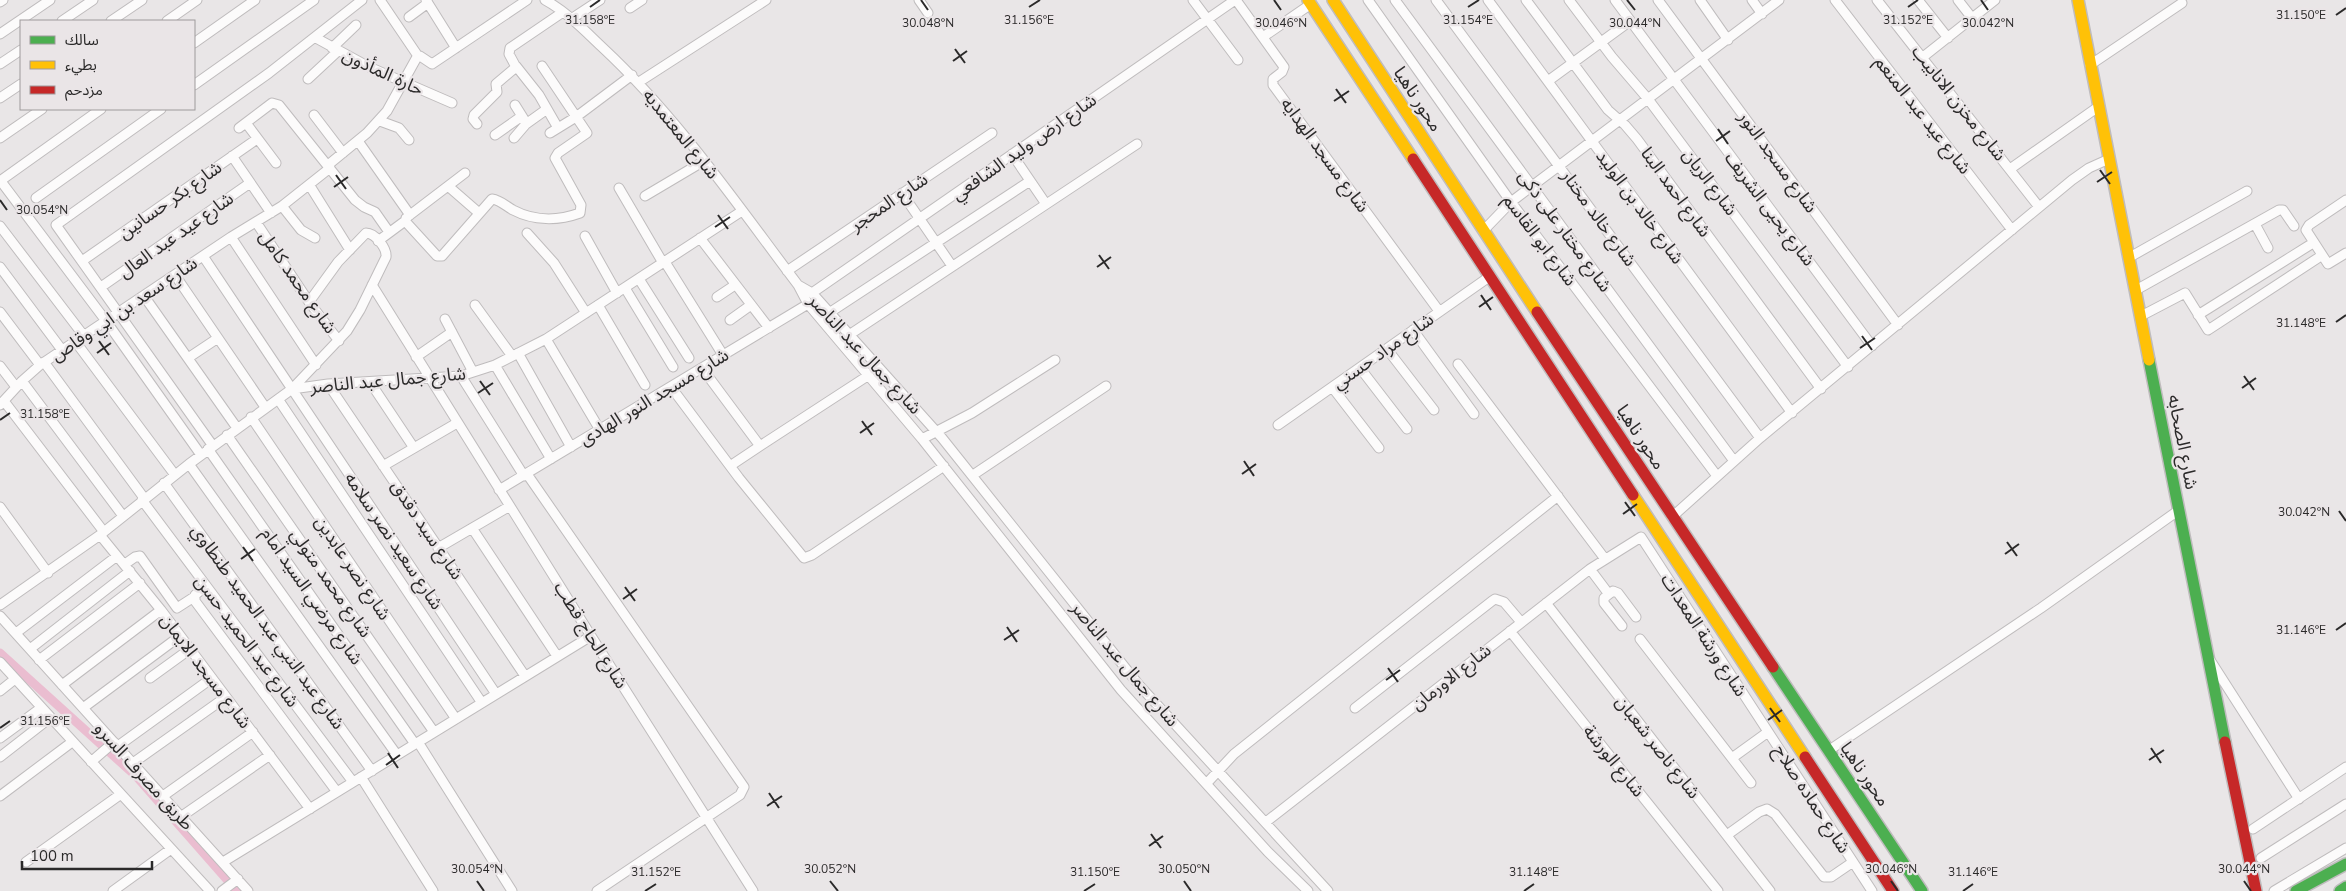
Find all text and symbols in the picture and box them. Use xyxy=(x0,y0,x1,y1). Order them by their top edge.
text: 31.150°E xyxy=(2276,7,2326,23)
text: 31.158°E xyxy=(565,12,615,28)
text: 31.156°E xyxy=(1004,12,1054,28)
text: 31.154°E xyxy=(1443,12,1493,28)
text: 31.152°E xyxy=(1883,12,1933,28)
text: 30.048°N xyxy=(902,15,954,31)
text: 30.046°N xyxy=(1255,15,1307,31)
text: 30.044°N xyxy=(1609,15,1661,31)
text: 30.042°N xyxy=(1962,15,2014,31)
legend xyxy=(20,20,195,110)
text: سالك xyxy=(65,30,99,50)
street label: شارع مخزن الانابيب xyxy=(1905,40,2012,167)
street label: حارة المأذون xyxy=(338,43,428,101)
street label: شارع عيد عبد المنعم xyxy=(1868,51,1977,180)
text: بطيء xyxy=(65,55,97,76)
street label: محور ناهيا xyxy=(1388,62,1448,136)
text: مزدحم xyxy=(65,80,103,101)
street label: شارع المعتمديه xyxy=(636,84,725,185)
street label: شارع ارض وليد الشافعي xyxy=(947,88,1102,208)
street label: شارع مسجد الهدايه xyxy=(1274,93,1375,218)
street label: شارع مسجد النور xyxy=(1731,105,1823,219)
street label: شارع احمد البنا xyxy=(1634,142,1717,243)
street label: شارع الريان xyxy=(1675,144,1743,222)
street label: شارع خالد بن الوليد xyxy=(1589,145,1690,270)
street label: شارع يحيى الشريف xyxy=(1718,147,1821,272)
street label: شارع بكر حسانين xyxy=(113,155,228,246)
street label: شارع خالد مختار xyxy=(1554,164,1642,272)
street label: شارع مختار على ذكى xyxy=(1511,165,1617,298)
street label: شارع المحجر xyxy=(845,167,934,239)
street label: شارع عيد عبد العال xyxy=(114,186,239,285)
street label: شارع ابو القاسم xyxy=(1496,189,1582,292)
text: 30.054°N xyxy=(16,202,68,218)
street label: شارع محمد كامل xyxy=(252,226,342,339)
street label: شارع سعد بن ابي وقاص xyxy=(46,251,203,369)
street label: شارع جمال عبد الناصر xyxy=(801,288,927,421)
street label: شارع مراد حسني xyxy=(1328,307,1440,396)
text: 31.148°E xyxy=(2276,315,2326,331)
street label: شارع مسجد النور الهادى xyxy=(575,343,734,453)
street label: شارع جمال عبد الناصر xyxy=(308,361,467,401)
street label: شارع الصحابه xyxy=(2160,393,2204,492)
street label: محور ناهيا xyxy=(1611,400,1671,474)
text: 31.158°E xyxy=(20,406,70,422)
street label: شارع سعيد نصر سلامه xyxy=(337,468,449,616)
street label: شارع سيد دقدق xyxy=(383,476,469,585)
text: 30.042°N xyxy=(2278,504,2330,520)
street label: شارع نصر عابدين xyxy=(308,511,397,626)
street label: شارع عبد النبي عبد الحميد طنطاوي xyxy=(184,520,350,735)
street label: شارع مرضي السيد امام xyxy=(254,522,369,671)
street label: شارع محمد متولي xyxy=(283,524,377,643)
street label: شارع ورشة المعدات xyxy=(1654,569,1753,702)
street label: شارع عبد الحميد حسن xyxy=(188,570,305,713)
street label: شارع الحاج قطب xyxy=(547,577,634,694)
street label: شارع جمال عبد الناصر xyxy=(1063,596,1184,733)
street label: شارع مسجد الايمان xyxy=(153,609,257,735)
text: 31.146°E xyxy=(2276,622,2326,638)
street label: شارع الاورمان xyxy=(1406,638,1497,717)
street label: شارع ناصر شعبان xyxy=(1608,690,1706,805)
text: 31.156°E xyxy=(20,713,70,729)
street label: طريق مصرف السرو xyxy=(89,717,199,835)
street label: شارع الورشة xyxy=(1576,720,1650,803)
street label: محور ناهيا xyxy=(1835,737,1895,811)
street label: شارع حماده صلاح xyxy=(1766,740,1856,859)
scale bar xyxy=(22,838,152,870)
text: 100 m xyxy=(30,846,74,866)
text: 30.054°N xyxy=(451,861,503,877)
text: 30.052°N xyxy=(804,861,856,877)
text: 30.050°N xyxy=(1158,861,1210,877)
text: 30.046°N xyxy=(1865,861,1917,877)
text: 30.044°N xyxy=(2218,861,2270,877)
text: 31.152°E xyxy=(631,864,681,880)
text: 31.150°E xyxy=(1070,864,1120,880)
text: 31.148°E xyxy=(1509,864,1559,880)
text: 31.146°E xyxy=(1948,864,1998,880)

